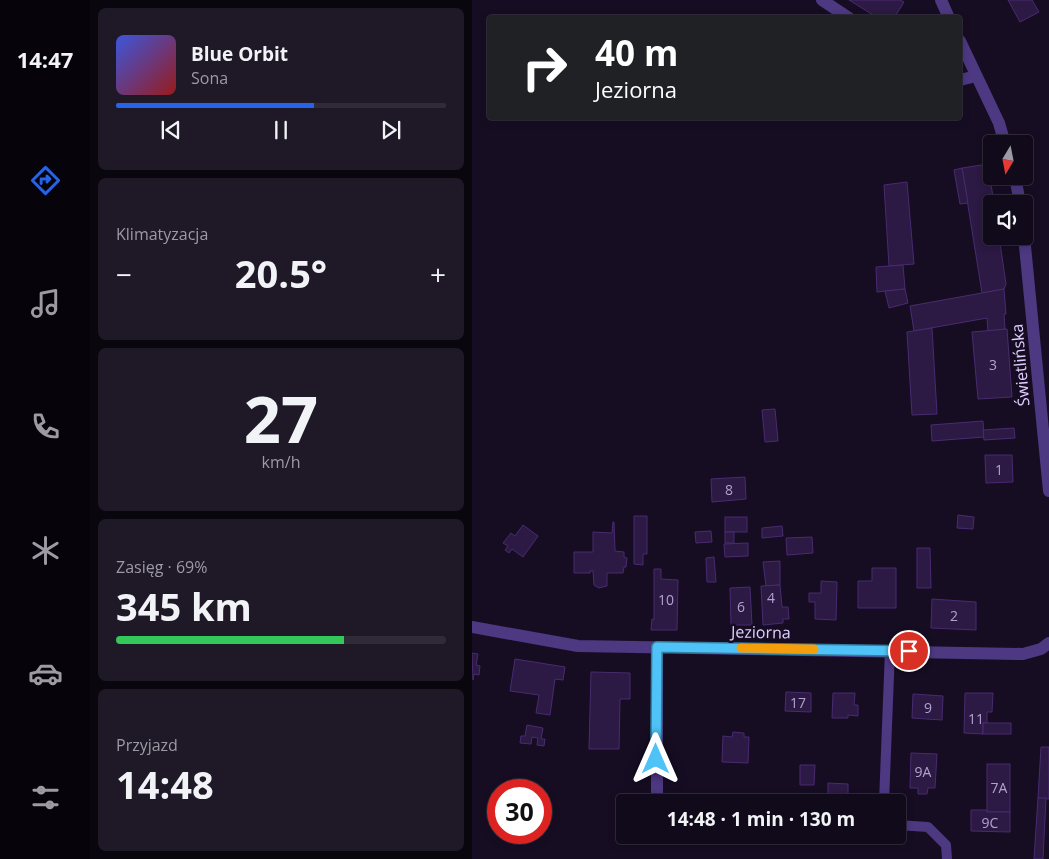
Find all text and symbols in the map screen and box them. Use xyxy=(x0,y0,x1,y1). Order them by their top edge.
text: 40 m xyxy=(595,29,678,76)
icon: right xyxy=(512,35,577,100)
text: Blue Orbit xyxy=(191,41,288,67)
text: 14:47 xyxy=(17,44,73,74)
text: Sona xyxy=(191,67,228,89)
text: Jeziorna xyxy=(595,74,677,104)
icon: previous xyxy=(157,116,185,144)
icon: pause xyxy=(267,116,295,144)
icon: next xyxy=(377,116,405,144)
north arrow xyxy=(983,135,1033,185)
map controls xyxy=(983,135,1033,245)
icon: directions xyxy=(28,163,63,198)
button: sound xyxy=(983,195,1033,245)
text: Klimatyzacja xyxy=(116,223,208,245)
text: 20.5° xyxy=(235,247,327,299)
text: − xyxy=(116,255,132,293)
text: + xyxy=(430,255,446,293)
icon: music xyxy=(28,286,63,321)
street label: Świetlińska xyxy=(1005,323,1035,407)
house number: 3 xyxy=(989,355,997,374)
text: 27 xyxy=(244,374,318,462)
icon: phone xyxy=(28,409,63,444)
text: km/h xyxy=(262,451,300,473)
house number: 1 xyxy=(995,460,1003,479)
house number: 8 xyxy=(725,480,733,499)
icon: climate xyxy=(28,533,63,568)
text: Zasięg · 69% xyxy=(116,556,207,578)
text: 345 km xyxy=(116,580,252,632)
house number: 4 xyxy=(767,588,775,607)
house number: 10 xyxy=(658,590,674,609)
house number: 6 xyxy=(737,597,745,616)
house number: 2 xyxy=(950,606,958,625)
street label: Jeziorna xyxy=(729,620,791,644)
pin xyxy=(888,630,930,672)
icon: arrive xyxy=(895,637,923,665)
icon: car xyxy=(28,656,63,691)
house number: 17 xyxy=(790,693,806,712)
house number: 9 xyxy=(924,698,932,717)
house number: 11 xyxy=(968,709,984,728)
position arrow xyxy=(629,732,681,784)
text: Przyjazd xyxy=(116,734,178,756)
text: 14:48 xyxy=(116,758,214,810)
house number: 9A xyxy=(915,762,932,781)
house number: 7A xyxy=(991,778,1008,797)
speed limit sign: 30 xyxy=(487,779,552,844)
icon: filters xyxy=(28,780,63,815)
text: 14:48 · 1 min · 130 m xyxy=(667,806,855,832)
house number: 9C xyxy=(982,813,999,832)

